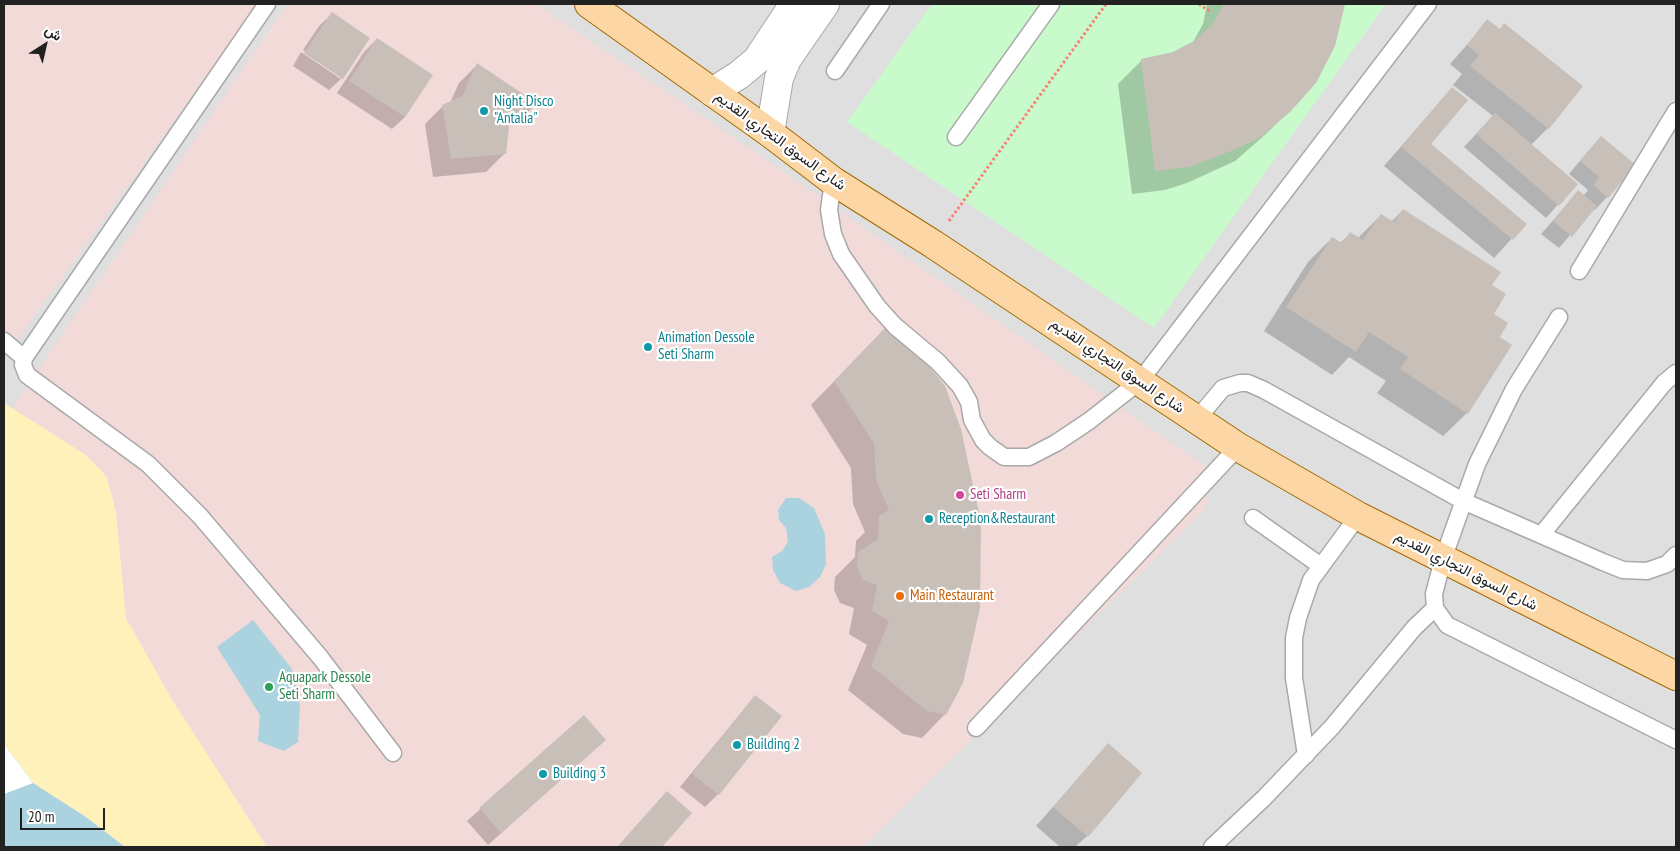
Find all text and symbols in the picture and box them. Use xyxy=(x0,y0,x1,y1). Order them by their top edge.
north arrow xyxy=(20,20,70,70)
text: ش xyxy=(42,21,66,45)
street label: شارع السوق التجاري القديم xyxy=(711,87,849,195)
place label: Night Disco "Antalia" xyxy=(494,93,553,128)
marker: Night Disco "Antalia" xyxy=(478,105,490,117)
street label: شارع السوق التجاري القديم xyxy=(1047,314,1187,418)
place label: Animation Dessole Seti Sharm xyxy=(658,329,755,364)
marker: Animation Dessole Seti Sharm xyxy=(642,341,654,353)
place label: Seti Sharm xyxy=(970,486,1026,504)
marker: Seti Sharm xyxy=(954,489,966,501)
place label: Reception&Restaurant xyxy=(939,510,1055,528)
marker: Reception&Restaurant xyxy=(923,513,935,525)
street label: شارع السوق التجاري القديم xyxy=(1392,527,1540,615)
place label: Main Restaurant xyxy=(910,587,994,605)
marker: Main Restaurant xyxy=(894,590,906,602)
place label: Aquapark Dessole Seti Sharm xyxy=(279,669,371,704)
marker: Aquapark Dessole Seti Sharm xyxy=(263,681,275,693)
place label: Building 2 xyxy=(747,736,800,754)
marker: Building 2 xyxy=(731,739,743,751)
place label: Building 3 xyxy=(553,765,606,783)
marker: Building 3 xyxy=(537,768,549,780)
scale bar xyxy=(22,798,108,830)
text: 20 m xyxy=(28,807,54,826)

